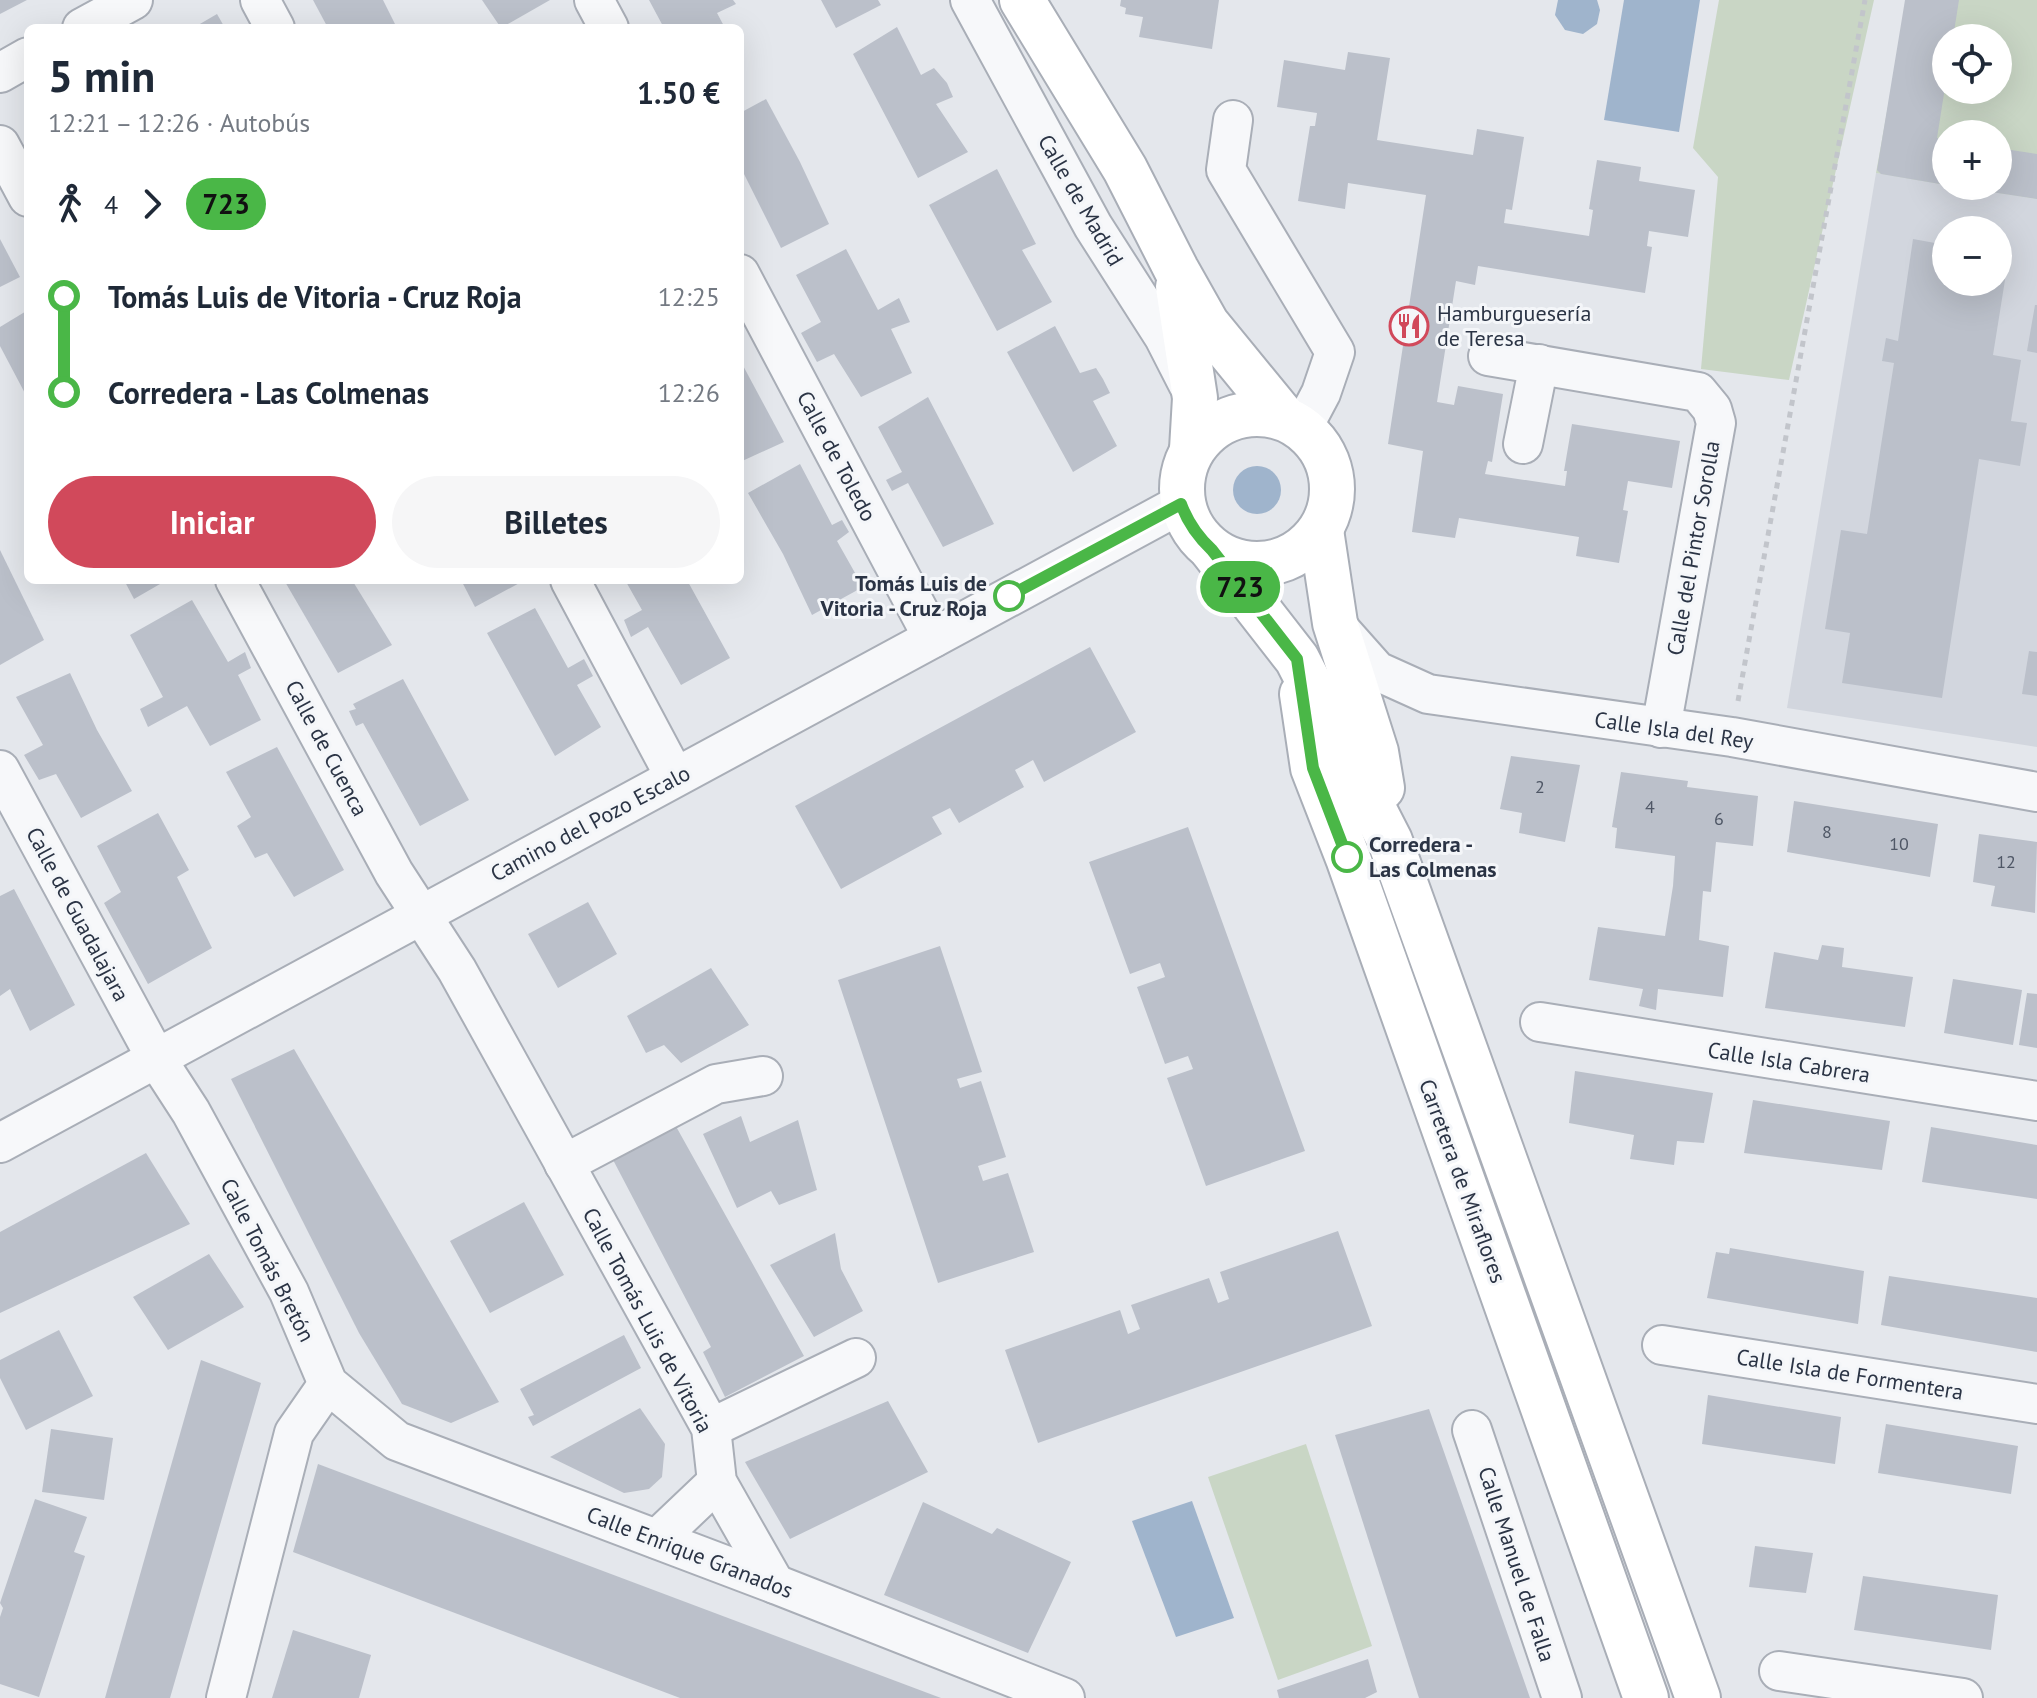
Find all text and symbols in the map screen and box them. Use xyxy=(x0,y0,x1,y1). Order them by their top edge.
map controls xyxy=(1932,24,2012,296)
button: locate xyxy=(1932,24,2012,104)
text: 5 min xyxy=(48,47,155,104)
text: 1.50 € xyxy=(637,73,720,112)
text: 12:21 – 12:26 · Autobús xyxy=(48,106,310,139)
button: + xyxy=(1932,120,2012,200)
street label: Calle de Madrid xyxy=(1032,129,1130,271)
icon: walk xyxy=(48,182,92,226)
icon: forward xyxy=(130,182,174,226)
text: 723 xyxy=(202,185,250,222)
text: 4 xyxy=(104,188,118,221)
button: − xyxy=(1932,216,2012,296)
text: Tomás Luis de Vitoria - Cruz Roja xyxy=(108,277,522,316)
text: 12:25 xyxy=(658,280,720,313)
place label: Hamburguesería de Teresa xyxy=(1437,299,1591,352)
restaurant icon: Hamburguesería de Teresa xyxy=(1388,305,1430,347)
text: Corredera - Las Colmenas xyxy=(108,373,429,412)
text: 12:26 xyxy=(658,376,720,409)
street label: Calle de Toledo xyxy=(791,386,883,526)
street label: Calle del Pintor Sorolla xyxy=(1660,439,1726,657)
button: Iniciar xyxy=(48,476,376,568)
button: Billetes xyxy=(392,476,720,568)
line badge: 723 xyxy=(1194,561,1286,613)
text: 723 xyxy=(1216,568,1264,605)
place label: Tomás Luis de Vitoria - Cruz Roja xyxy=(819,569,987,622)
marker: Tomás Luis de Vitoria - Cruz Roja xyxy=(994,581,1024,611)
street label: Calle de Cuenca xyxy=(279,675,375,821)
street label: Calle Isla del Rey xyxy=(1593,705,1756,755)
street label: Camino del Pozo Escalo xyxy=(485,759,695,887)
house number: 2 xyxy=(1535,775,1545,798)
house number: 4 xyxy=(1645,795,1655,818)
house number: 6 xyxy=(1714,807,1724,830)
house number: 8 xyxy=(1822,820,1832,843)
street label: Calle de Guadalajara xyxy=(20,822,136,1006)
place label: Corredera - Las Colmenas xyxy=(1369,830,1497,883)
house number: 10 xyxy=(1889,832,1909,855)
marker: Corredera - Las Colmenas xyxy=(1332,842,1362,872)
house number: 12 xyxy=(1996,850,2016,873)
street label: Calle Isla Cabrera xyxy=(1706,1035,1872,1089)
street label: Carretera de Miraflores xyxy=(1413,1075,1513,1287)
street label: Calle Tomás Bretón xyxy=(215,1173,321,1347)
street label: Calle Tomás Luis de Vitoria xyxy=(577,1203,719,1437)
street label: Calle Isla de Formentera xyxy=(1735,1342,1965,1406)
street label: Calle Manuel de Falla xyxy=(1472,1463,1562,1665)
street label: Calle Enrique Granados xyxy=(583,1500,797,1604)

